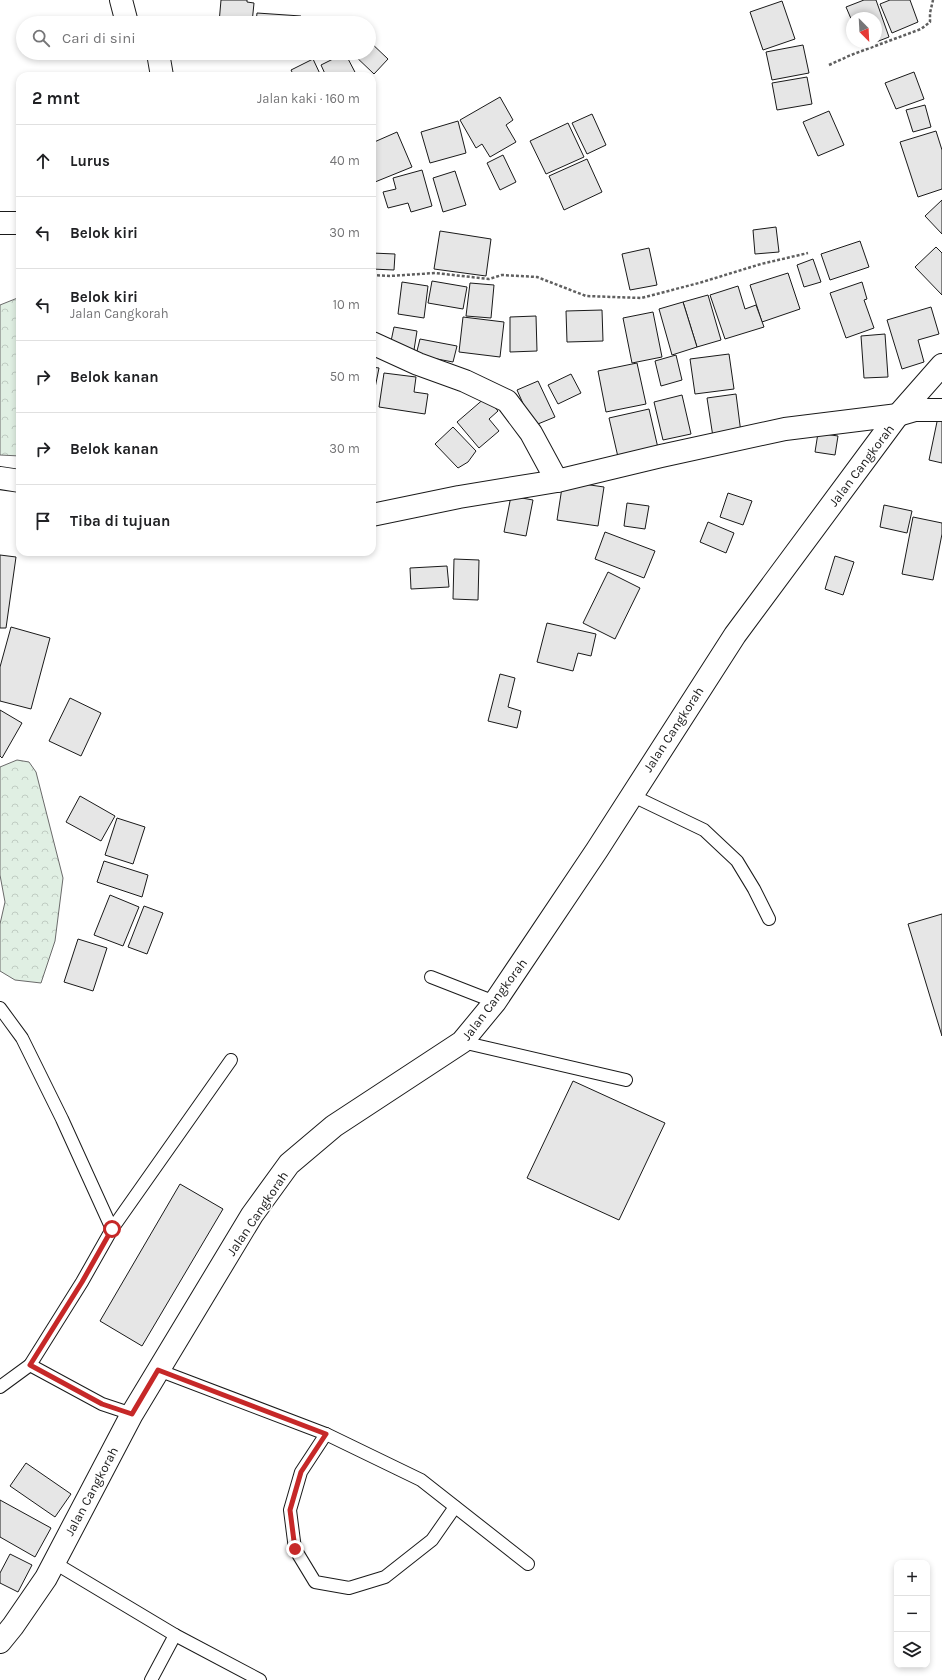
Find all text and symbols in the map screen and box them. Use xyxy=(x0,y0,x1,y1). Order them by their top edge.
north arrow xyxy=(846,12,882,48)
search box xyxy=(16,16,376,60)
icon: search xyxy=(30,27,52,49)
text: Cari di sini xyxy=(62,29,136,47)
text: 2 mnt xyxy=(32,88,80,108)
text: Jalan kaki · 160 m xyxy=(257,91,360,106)
icon: ahead xyxy=(32,150,54,172)
text: Lurus xyxy=(70,152,110,170)
text: 40 m xyxy=(330,153,360,168)
icon: left xyxy=(32,222,54,244)
text: Belok kiri xyxy=(70,224,138,242)
text: 30 m xyxy=(329,225,360,240)
text: Belok kiri xyxy=(70,288,138,306)
icon: left xyxy=(32,294,54,316)
text: 10 m xyxy=(333,297,360,312)
text: Jalan Cangkorah xyxy=(70,306,169,321)
icon: right xyxy=(32,366,54,388)
text: Belok kanan xyxy=(70,368,159,386)
text: 50 m xyxy=(330,369,360,384)
street label: Jalan Cangkorah xyxy=(826,421,897,509)
icon: right xyxy=(32,438,54,460)
text: Belok kanan xyxy=(70,440,159,458)
text: 30 m xyxy=(329,441,360,456)
icon: arrive xyxy=(32,510,54,532)
text: Tiba di tujuan xyxy=(70,512,170,530)
street label: Jalan Cangkorah xyxy=(640,684,707,775)
street label: Jalan Cangkorah xyxy=(459,955,530,1043)
street label: Jalan Cangkorah xyxy=(224,1168,291,1258)
route start xyxy=(103,1220,121,1238)
street label: Jalan Cangkorah xyxy=(62,1444,121,1538)
route end xyxy=(286,1540,304,1558)
map controls xyxy=(894,1560,930,1668)
button: + xyxy=(894,1560,930,1596)
button: − xyxy=(894,1596,930,1632)
button: layers xyxy=(894,1632,930,1668)

